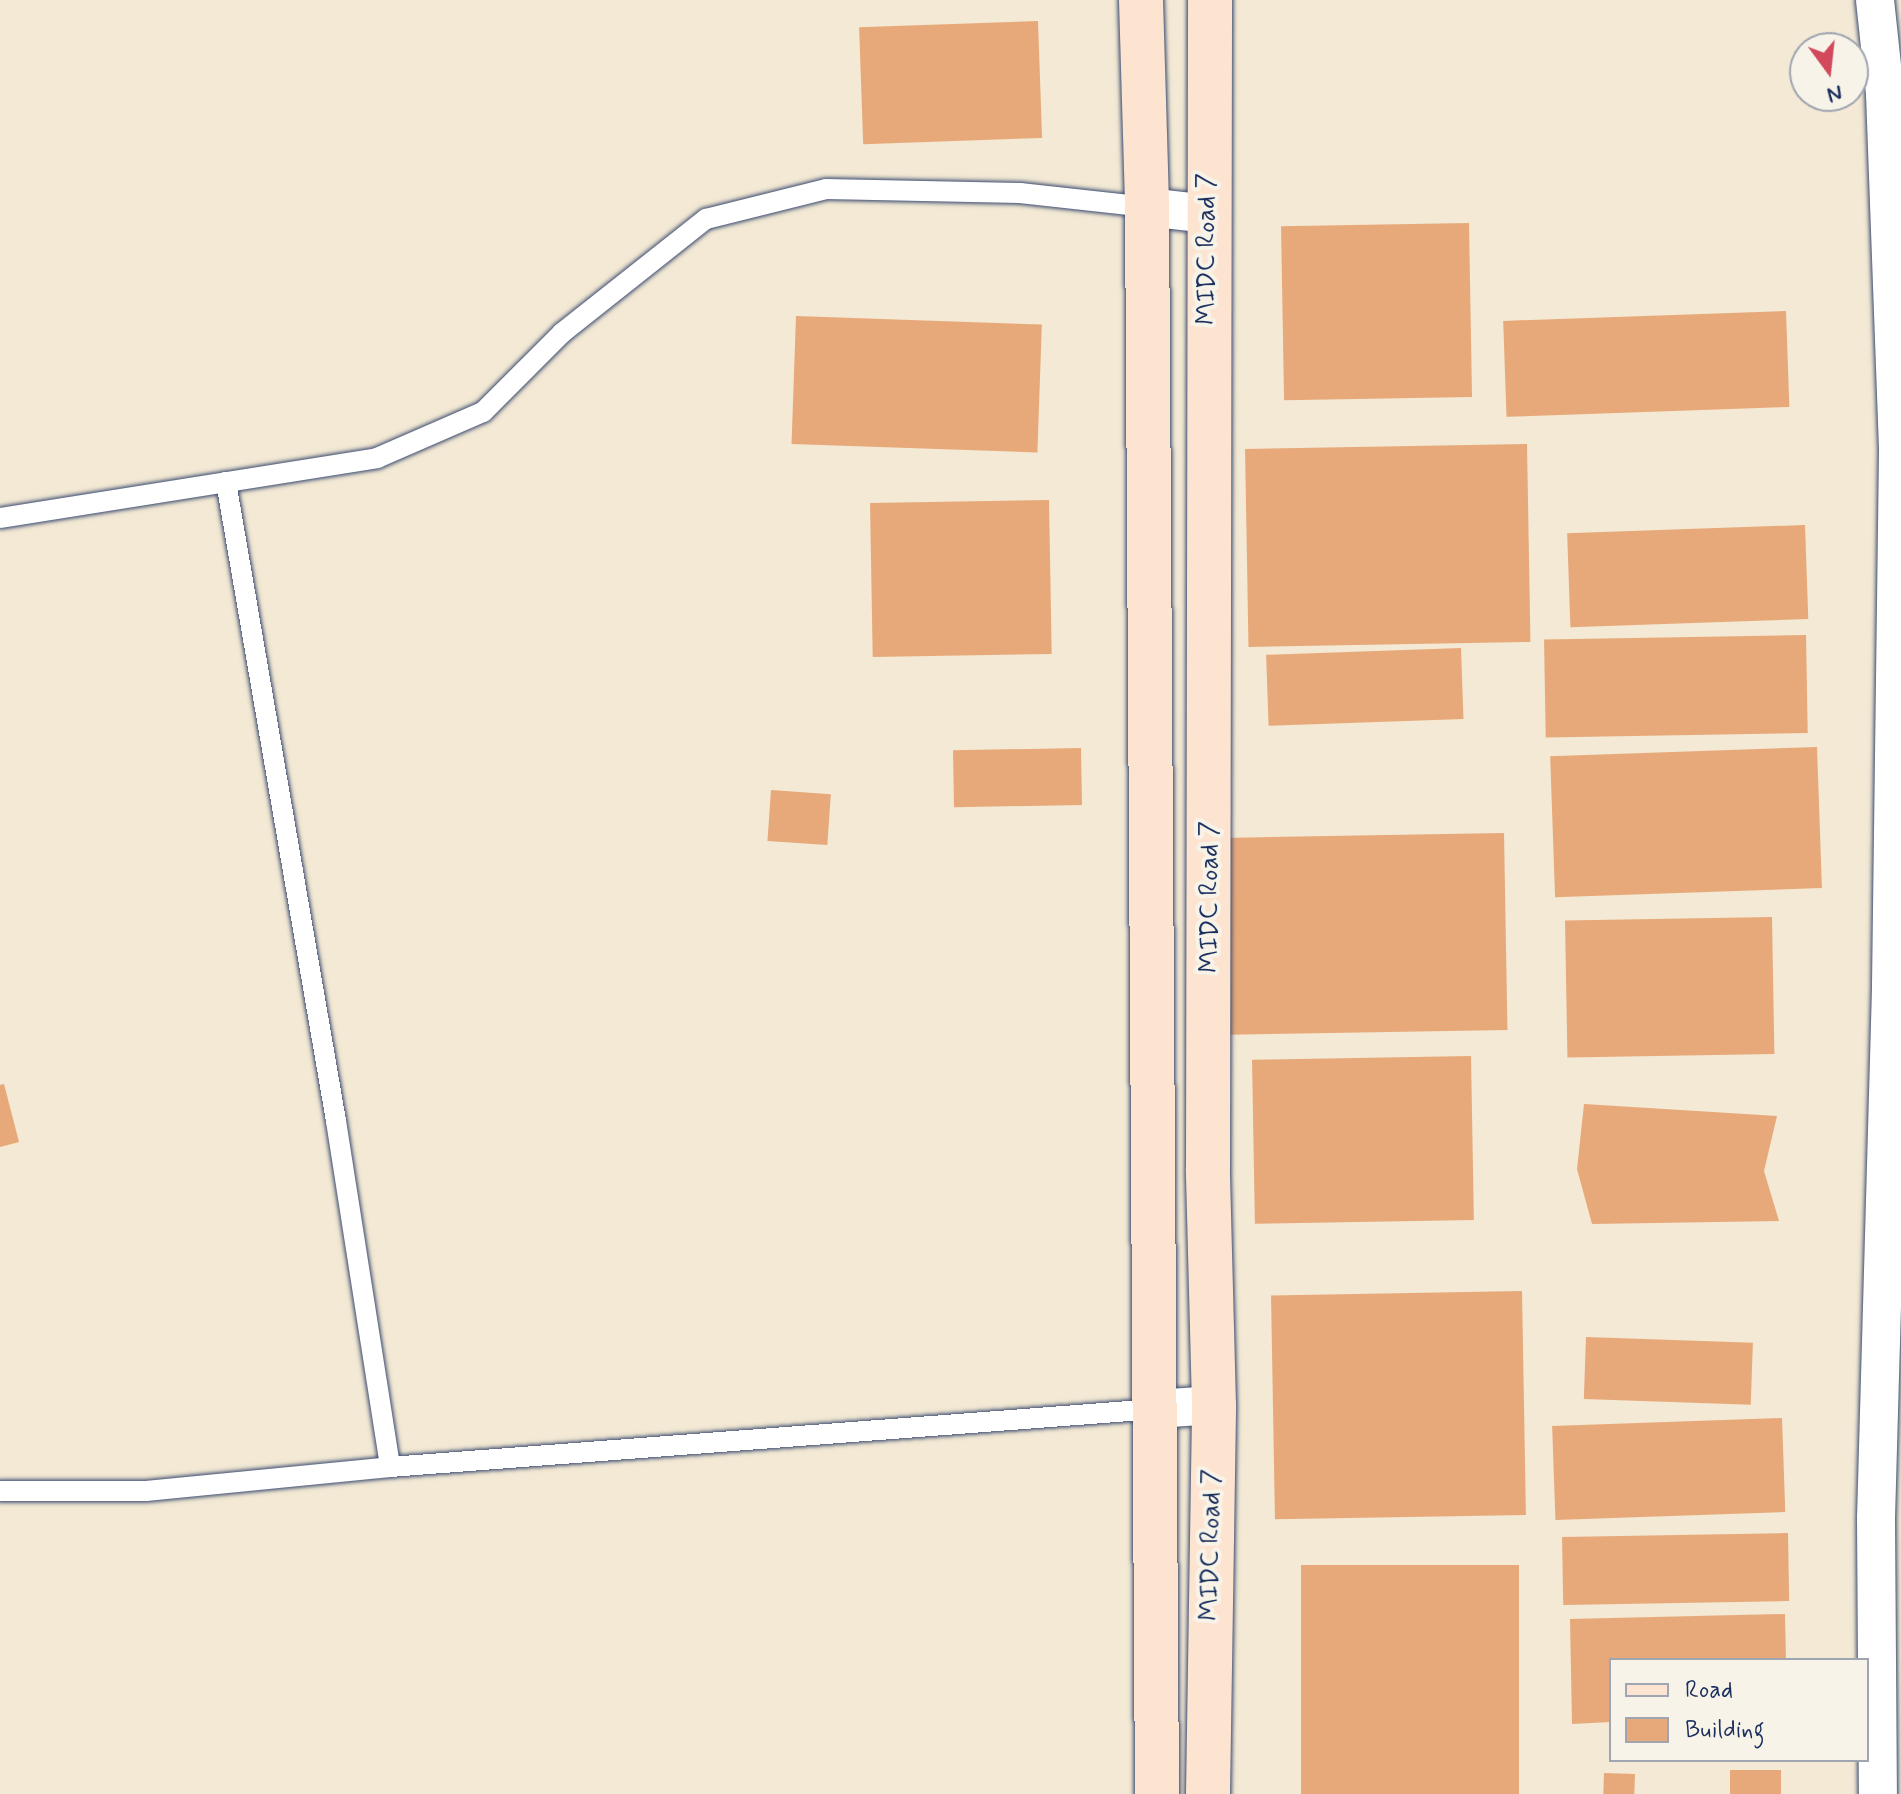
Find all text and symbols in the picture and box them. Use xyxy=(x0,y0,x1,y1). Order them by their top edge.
north arrow xyxy=(1789,32,1869,112)
text: N xyxy=(1824,78,1845,109)
street label: MIDC Road 7 xyxy=(1192,173,1224,325)
street label: MIDC Road 7 xyxy=(1195,821,1227,973)
street label: MIDC Road 7 xyxy=(1195,1469,1229,1621)
legend xyxy=(1609,1658,1869,1762)
text: Road xyxy=(1685,1675,1733,1706)
text: Building xyxy=(1685,1715,1765,1746)

